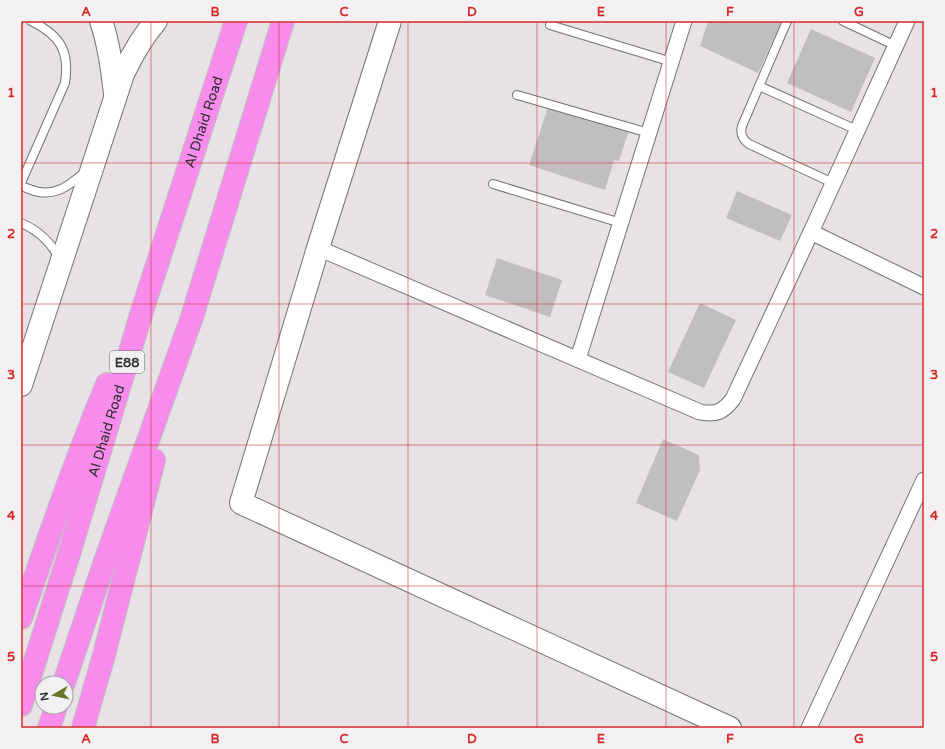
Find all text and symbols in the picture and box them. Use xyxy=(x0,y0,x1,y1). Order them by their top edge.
text: A xyxy=(81,4,91,20)
text: B xyxy=(210,4,220,20)
text: C xyxy=(339,4,349,20)
text: D xyxy=(467,4,477,20)
text: E xyxy=(597,4,605,20)
text: F xyxy=(726,4,734,20)
text: G xyxy=(854,4,864,20)
street label: Al Dhaid Road xyxy=(181,74,227,170)
text: 1 xyxy=(7,85,15,101)
text: 1 xyxy=(930,85,938,101)
text: 2 xyxy=(7,226,15,242)
text: 2 xyxy=(930,226,938,242)
road number: E88 xyxy=(110,351,144,373)
text: 3 xyxy=(7,367,15,383)
text: 3 xyxy=(930,367,938,383)
street label: Al Dhaid Road xyxy=(85,383,128,479)
text: 4 xyxy=(7,508,16,524)
text: 4 xyxy=(930,508,939,524)
text: 5 xyxy=(7,649,15,665)
text: 5 xyxy=(930,649,938,665)
north arrow xyxy=(34,675,74,715)
text: N xyxy=(38,691,52,702)
text: A xyxy=(81,731,91,747)
text: B xyxy=(210,731,220,747)
text: C xyxy=(339,731,349,747)
text: D xyxy=(467,731,477,747)
text: E xyxy=(597,731,605,747)
text: F xyxy=(726,731,734,747)
text: G xyxy=(854,731,864,747)

